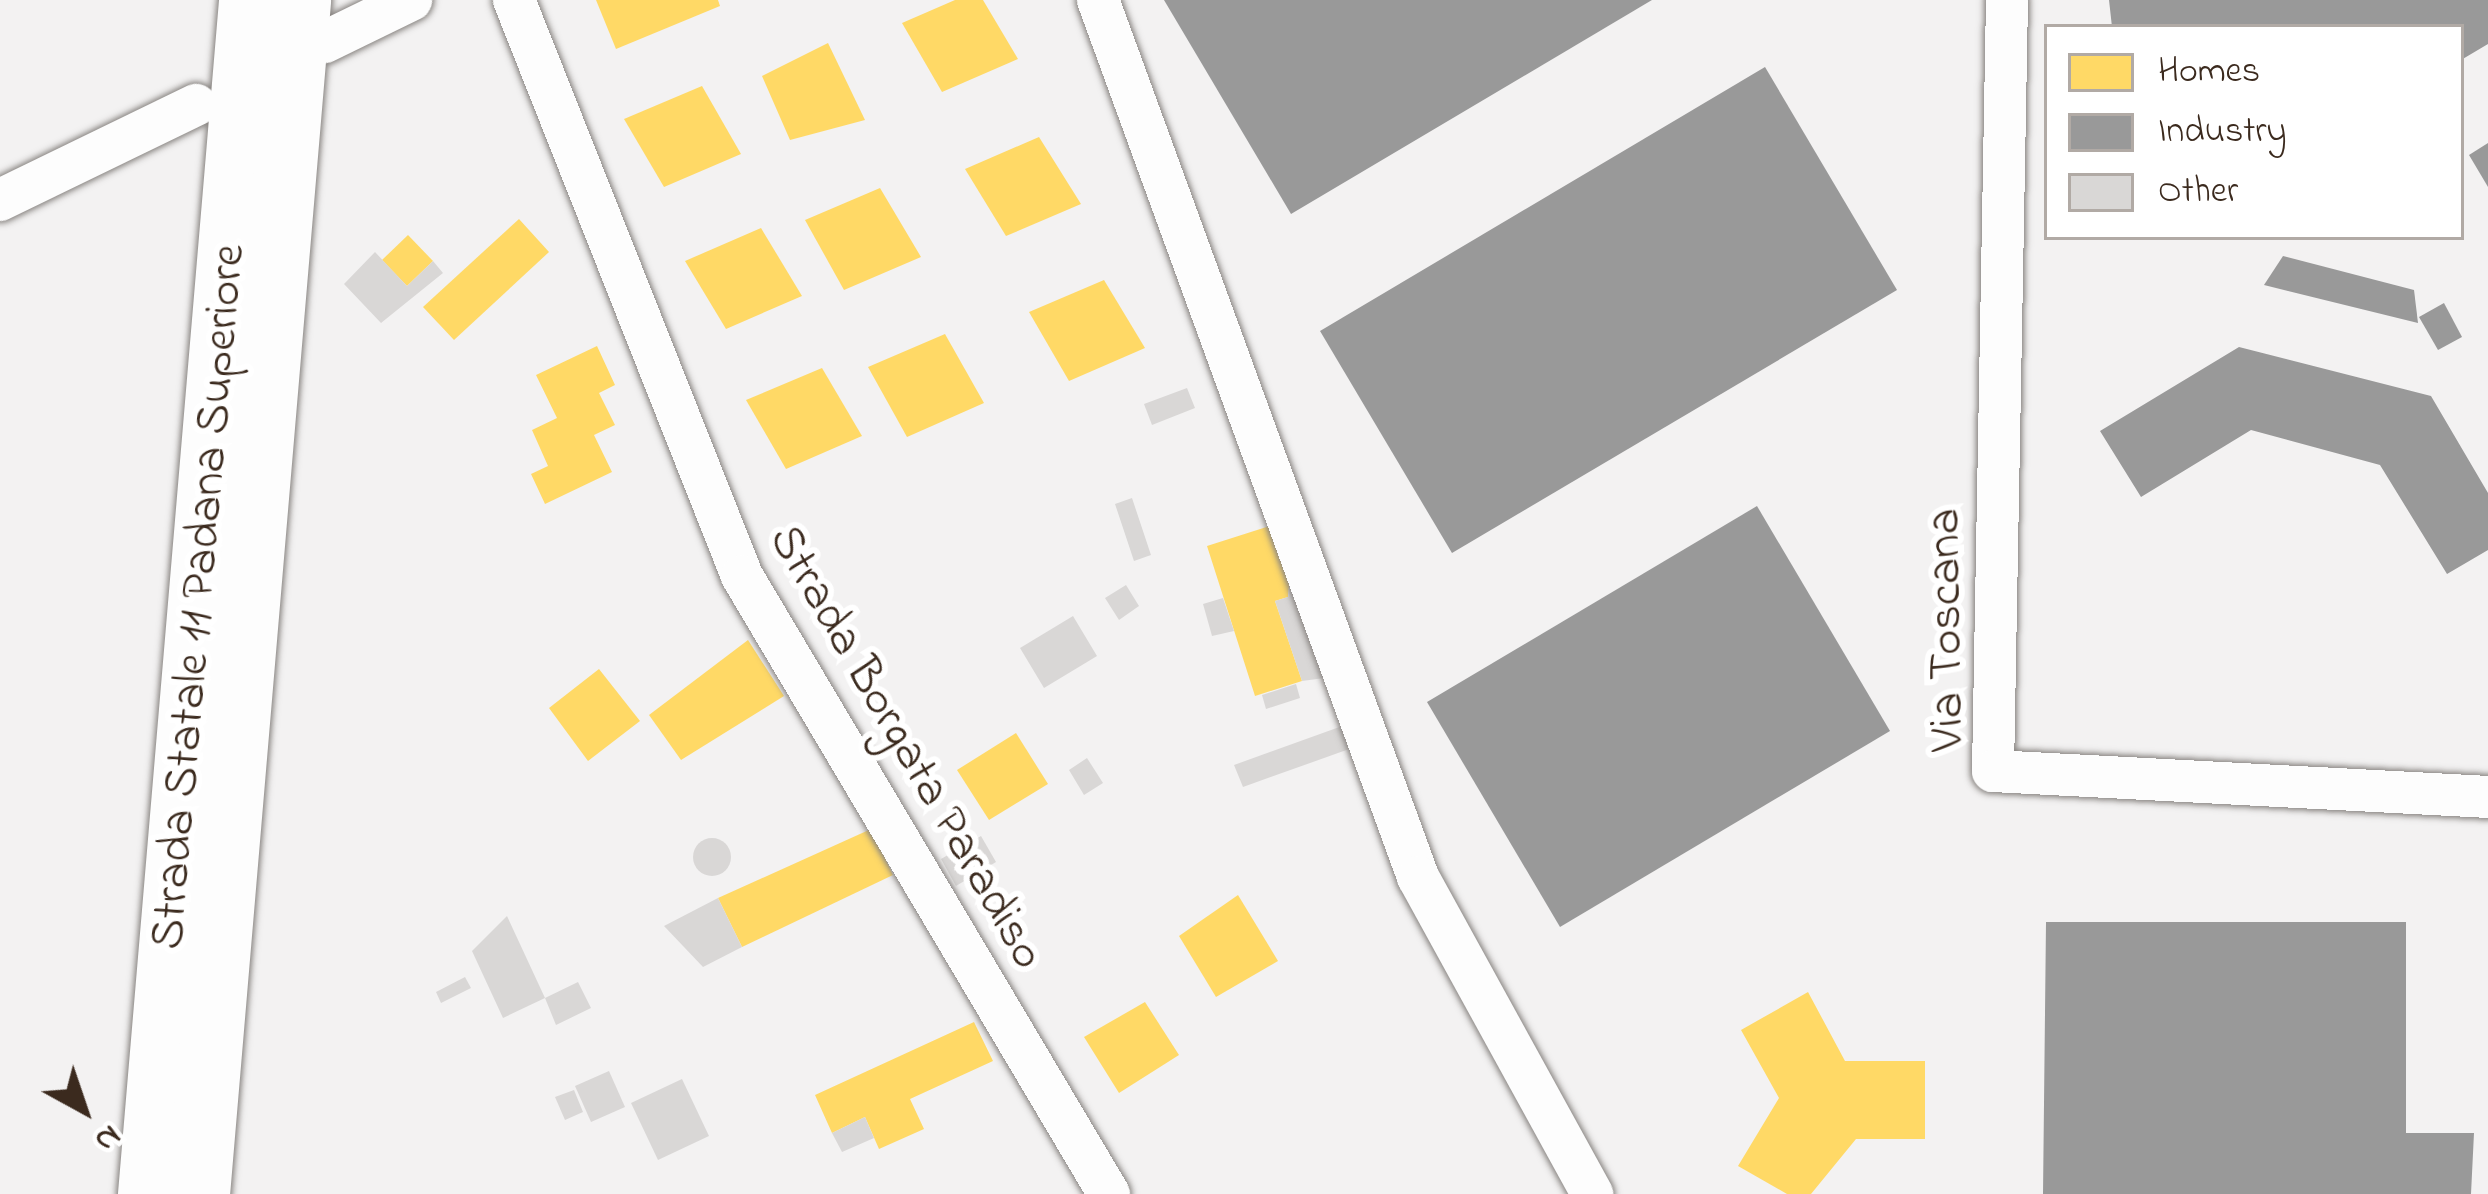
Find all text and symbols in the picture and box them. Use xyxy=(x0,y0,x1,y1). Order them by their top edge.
legend xyxy=(2044,24,2464,240)
text: Homes xyxy=(2158,46,2260,99)
text: Industry xyxy=(2158,106,2287,159)
text: Other xyxy=(2158,166,2238,219)
street label: Strada Statale 11 Padana Superiore xyxy=(140,242,260,952)
street label: Via Toscana xyxy=(1917,508,1979,752)
street label: Strada Borgata Paradiso xyxy=(754,516,1056,980)
north arrow xyxy=(24,1050,144,1170)
text: N xyxy=(83,1112,131,1163)

